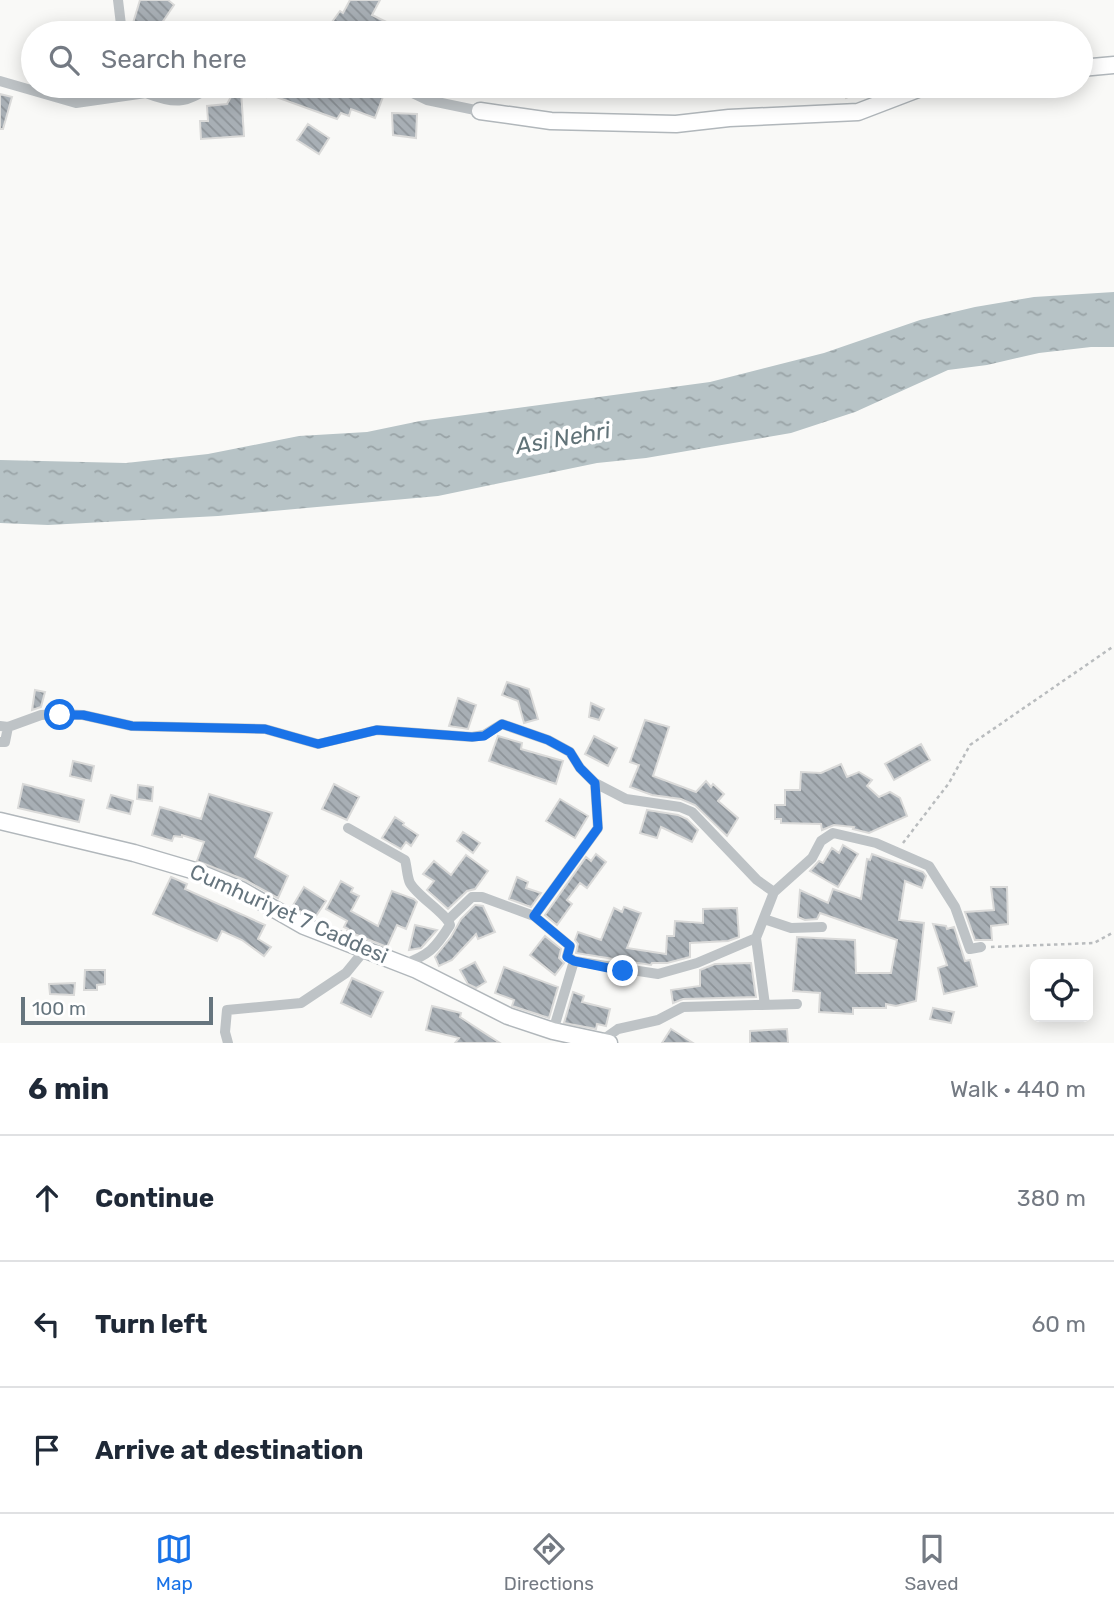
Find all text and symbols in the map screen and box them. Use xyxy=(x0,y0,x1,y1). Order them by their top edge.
search box xyxy=(21,21,1093,98)
icon: search xyxy=(45,41,83,79)
text: Search here xyxy=(101,44,247,75)
water label: Asi Nehri xyxy=(512,416,614,460)
route start xyxy=(44,699,75,730)
street label: Cumhuriyet 7 Caddesi xyxy=(186,859,392,969)
route end xyxy=(607,955,638,986)
map controls xyxy=(1030,959,1093,1022)
button: locate xyxy=(1030,959,1093,1022)
scale bar xyxy=(21,994,214,1026)
text: 100 m xyxy=(32,997,86,1020)
text: 6 min xyxy=(28,1071,109,1107)
text: Walk · 440 m xyxy=(950,1075,1086,1103)
icon: ahead xyxy=(28,1179,66,1217)
text: Continue xyxy=(95,1183,214,1214)
text: 380 m xyxy=(1017,1184,1086,1212)
icon: left xyxy=(28,1305,66,1343)
text: Turn left xyxy=(95,1309,207,1340)
text: 60 m xyxy=(1031,1310,1086,1338)
icon: arrive xyxy=(28,1431,66,1469)
text: Arrive at destination xyxy=(95,1435,363,1466)
tab: Map xyxy=(155,1530,193,1595)
tab: Directions xyxy=(504,1530,594,1595)
tab: Saved xyxy=(904,1530,959,1595)

